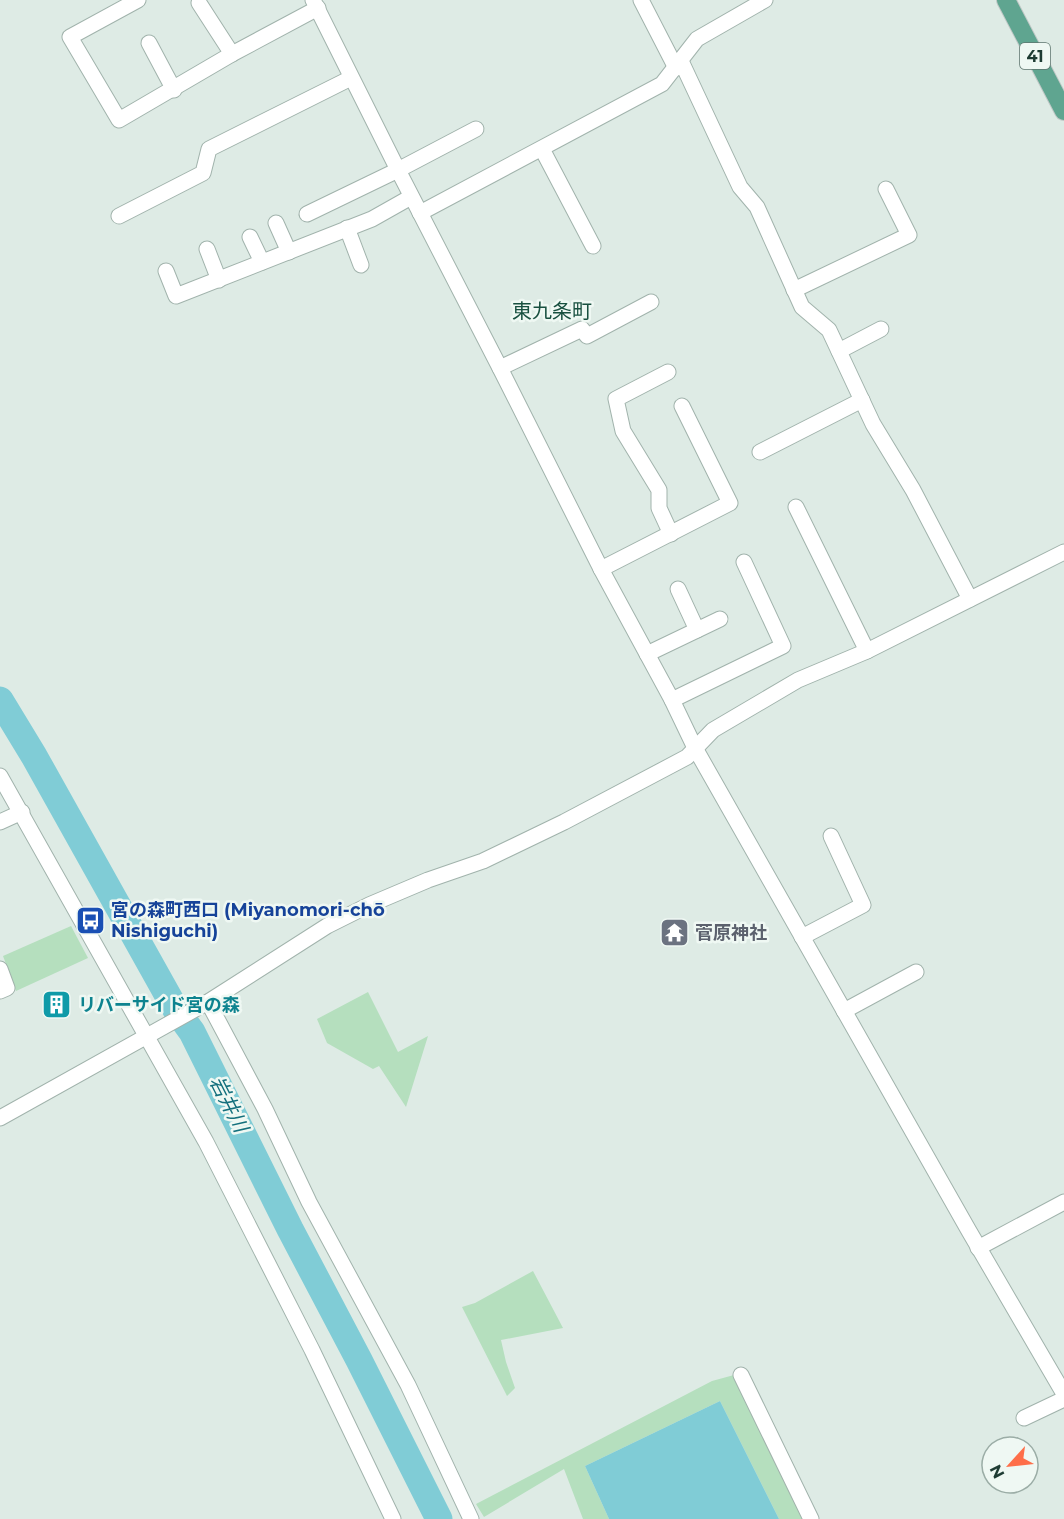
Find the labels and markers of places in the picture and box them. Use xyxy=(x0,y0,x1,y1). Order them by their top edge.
place label: 宮の森町西口 (Miyanomori-chō Nishiguchi) xyxy=(111,899,385,942)
bus stop icon: 宮の森町西口 (Miyanomori-chō Nishiguchi) xyxy=(74,904,106,936)
temple icon: 菅原神社 xyxy=(658,917,690,949)
place label: 菅原神社 xyxy=(695,922,767,944)
building icon: リバーサイド宮の森 xyxy=(41,989,73,1021)
place label: リバーサイド宮の森 xyxy=(78,994,240,1016)

